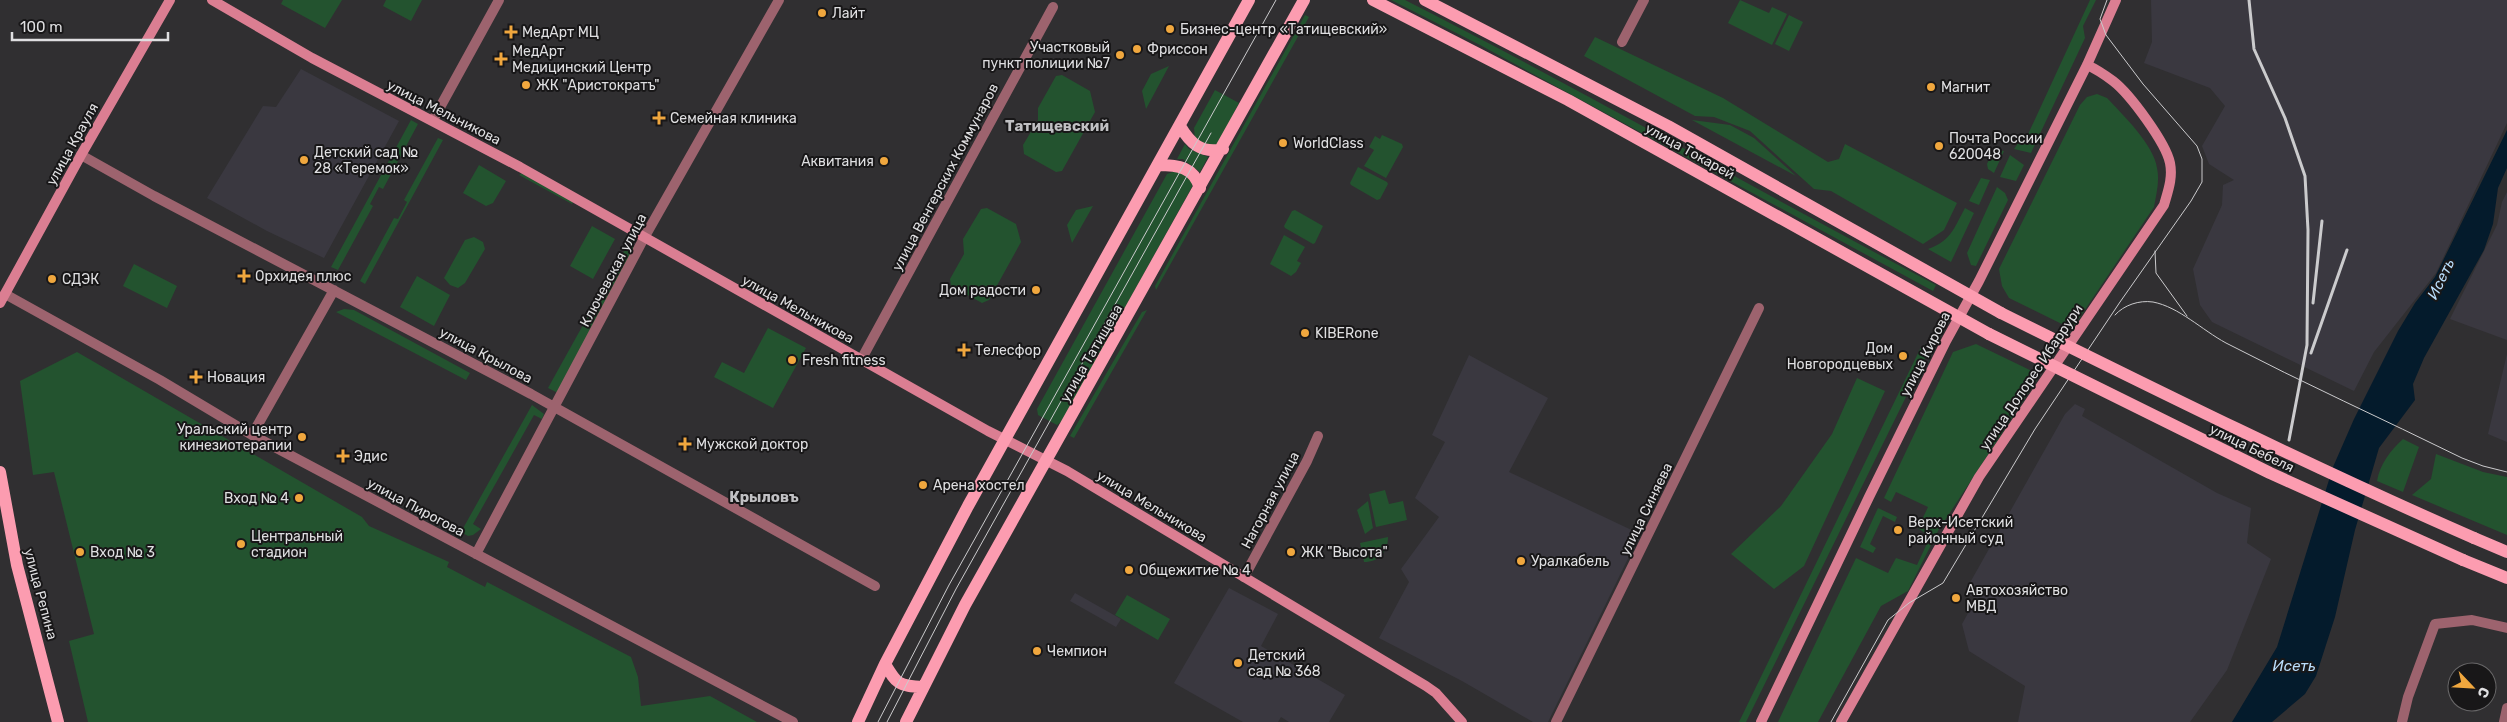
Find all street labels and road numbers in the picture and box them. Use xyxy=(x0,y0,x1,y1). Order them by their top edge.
street label: улица Мельникова xyxy=(384,76,504,149)
street label: улица Венгерских Коммунаров xyxy=(889,80,1002,274)
street label: улица Крауля xyxy=(43,100,102,188)
street label: улица Токарей xyxy=(1642,120,1738,183)
street label: Ключевская улица xyxy=(576,211,651,330)
street label: улица Мельникова xyxy=(739,272,857,347)
street label: улица Татищева xyxy=(1057,301,1126,405)
street label: улица Долорес Ибаррури xyxy=(1976,301,2087,453)
street label: улица Кирова xyxy=(1897,309,1954,400)
street label: улица Крылова xyxy=(436,324,535,387)
street label: улица Бебеля xyxy=(2207,421,2297,476)
street label: Нагорная улица xyxy=(1238,449,1303,552)
street label: улица Синяева xyxy=(1617,460,1676,558)
street label: улица Мельникова xyxy=(1094,467,1210,546)
street label: улица Пирогова xyxy=(364,475,467,540)
street label: улица Репина xyxy=(20,547,61,642)

